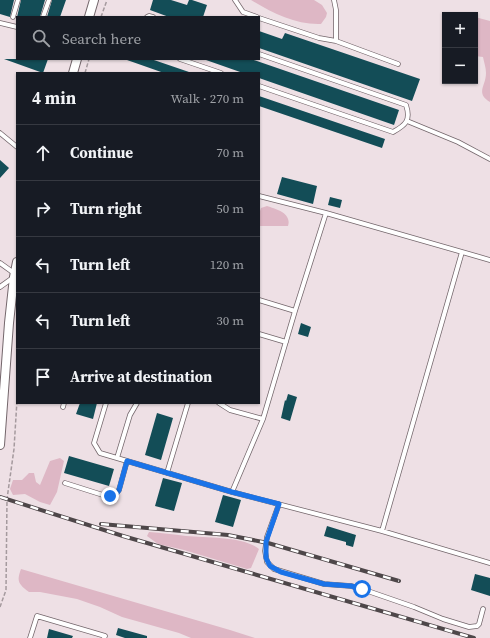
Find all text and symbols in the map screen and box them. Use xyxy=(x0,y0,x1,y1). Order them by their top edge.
map controls xyxy=(442,12,478,84)
button: + xyxy=(442,12,478,48)
search box xyxy=(16,16,260,60)
icon: search xyxy=(30,27,52,49)
text: Search here xyxy=(62,28,141,49)
button: − xyxy=(442,48,478,84)
text: 4 min xyxy=(32,86,76,110)
text: Walk · 270 m xyxy=(171,90,244,107)
icon: ahead xyxy=(32,142,54,164)
text: Continue xyxy=(70,142,133,163)
text: 70 m xyxy=(216,144,244,161)
icon: right xyxy=(32,198,54,220)
text: Turn right xyxy=(70,198,142,219)
text: 50 m xyxy=(216,200,244,217)
icon: left xyxy=(32,254,54,276)
text: Turn left xyxy=(70,254,130,275)
text: 120 m xyxy=(210,256,244,273)
icon: left xyxy=(32,310,54,332)
text: Turn left xyxy=(70,310,130,331)
text: 30 m xyxy=(216,312,244,329)
icon: arrive xyxy=(32,366,54,388)
text: Arrive at destination xyxy=(70,366,212,387)
route end xyxy=(101,487,119,505)
route start xyxy=(353,580,371,598)

